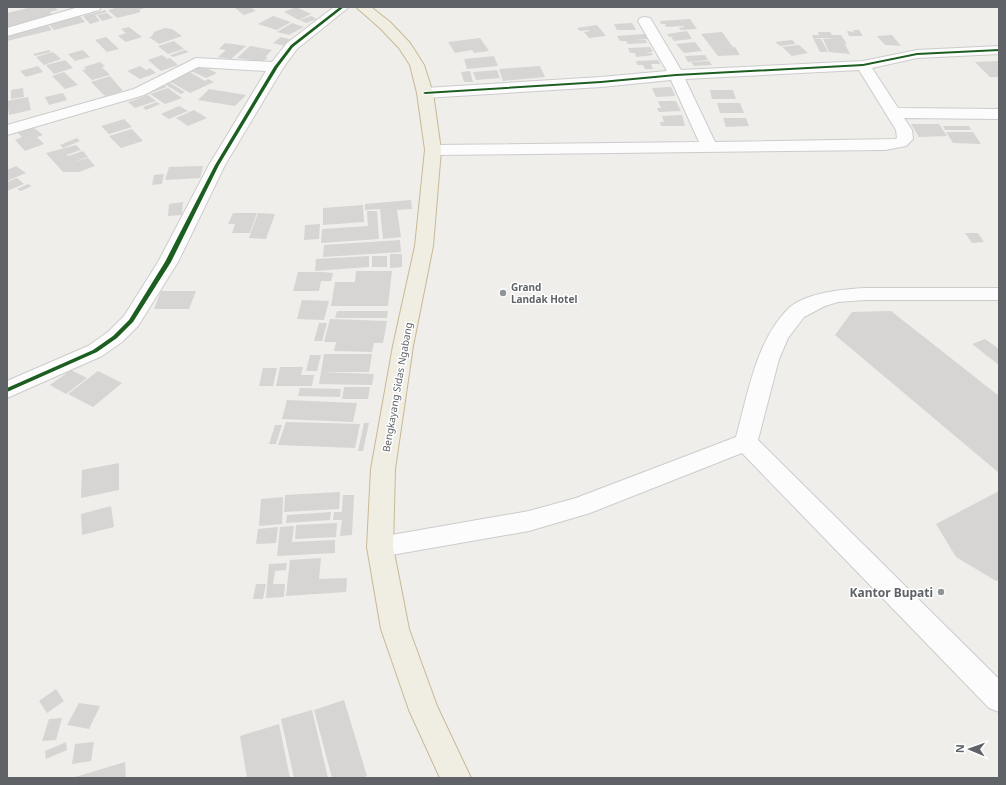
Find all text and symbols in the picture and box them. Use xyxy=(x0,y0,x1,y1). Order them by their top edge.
place label: Grand Landak Hotel xyxy=(511,280,577,306)
marker: Grand Landak Hotel xyxy=(498,288,508,298)
street label: Bengkayang Sidas Ngabang xyxy=(379,321,415,453)
place label: Kantor Bupati xyxy=(850,584,933,601)
marker: Kantor Bupati xyxy=(936,587,946,597)
north arrow xyxy=(950,729,990,769)
text: N xyxy=(952,744,967,753)

